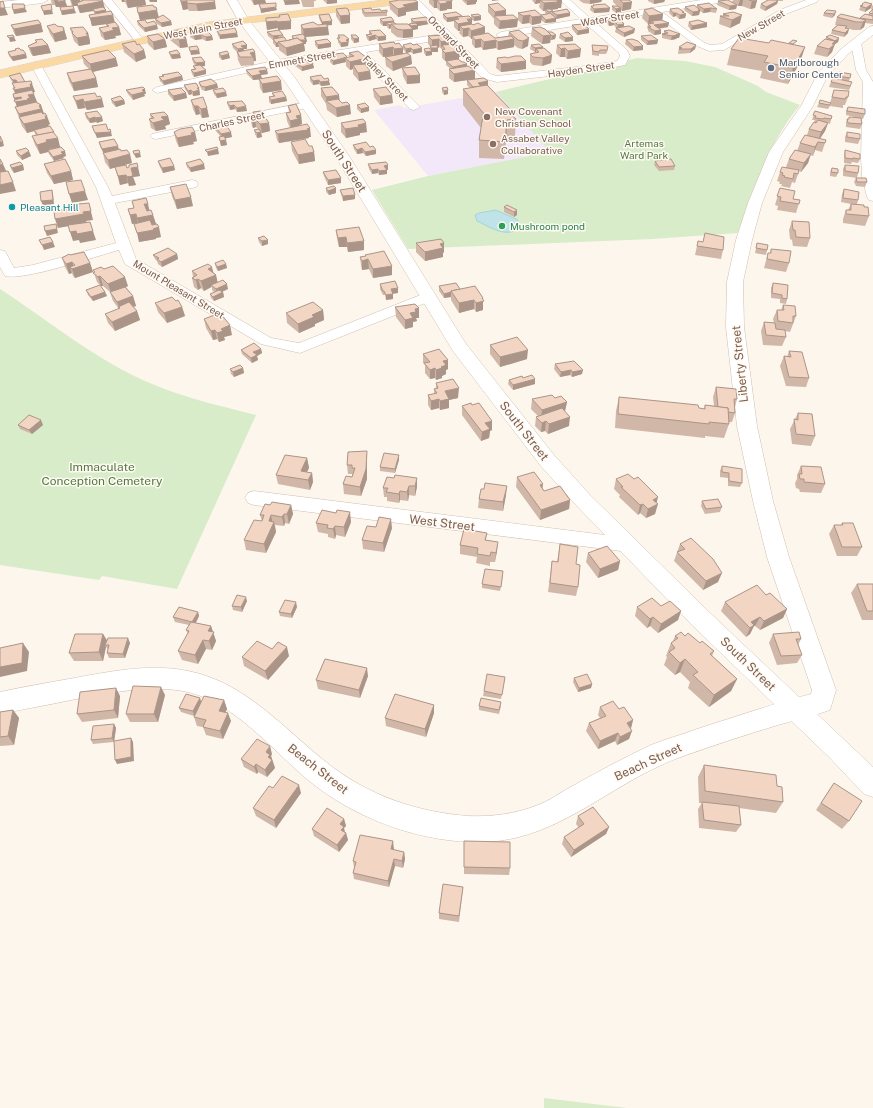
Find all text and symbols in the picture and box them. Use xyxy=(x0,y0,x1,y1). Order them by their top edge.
street label: Water Street xyxy=(580,7,640,29)
street label: New Street xyxy=(735,7,787,43)
street label: Orchard Street xyxy=(426,13,482,71)
street label: West Main Street xyxy=(162,14,244,42)
street label: Emmett Street xyxy=(268,47,337,71)
street label: Fahey Street xyxy=(361,53,411,103)
place label: Marlborough Senior Center xyxy=(779,56,843,80)
street label: Hayden Street xyxy=(547,58,615,80)
marker: Marlborough Senior Center xyxy=(766,63,776,73)
place label: New Covenant Christian School xyxy=(495,105,571,129)
street label: Charles Street xyxy=(198,108,266,134)
marker: New Covenant Christian School xyxy=(482,112,492,122)
street label: South Street xyxy=(319,127,369,195)
place label: Assabet Valley Collaborative xyxy=(501,132,570,156)
park label: Artemas Ward Park xyxy=(620,137,668,161)
marker: Assabet Valley Collaborative xyxy=(488,139,498,149)
place label: Pleasant Hill xyxy=(20,201,79,213)
marker: Pleasant Hill xyxy=(7,202,17,212)
place label: Mushroom pond xyxy=(510,220,585,232)
marker: Mushroom pond xyxy=(497,221,507,231)
street label: Mount Pleasant Street xyxy=(131,257,227,321)
street label: Liberty Street xyxy=(729,324,751,403)
street label: South Street xyxy=(497,399,552,464)
park label: Immaculate Conception Cemetery xyxy=(42,460,163,488)
street label: West Street xyxy=(408,512,476,534)
street label: South Street xyxy=(717,634,779,694)
street label: Beach Street xyxy=(612,740,684,784)
street label: Beach Street xyxy=(285,741,351,797)

